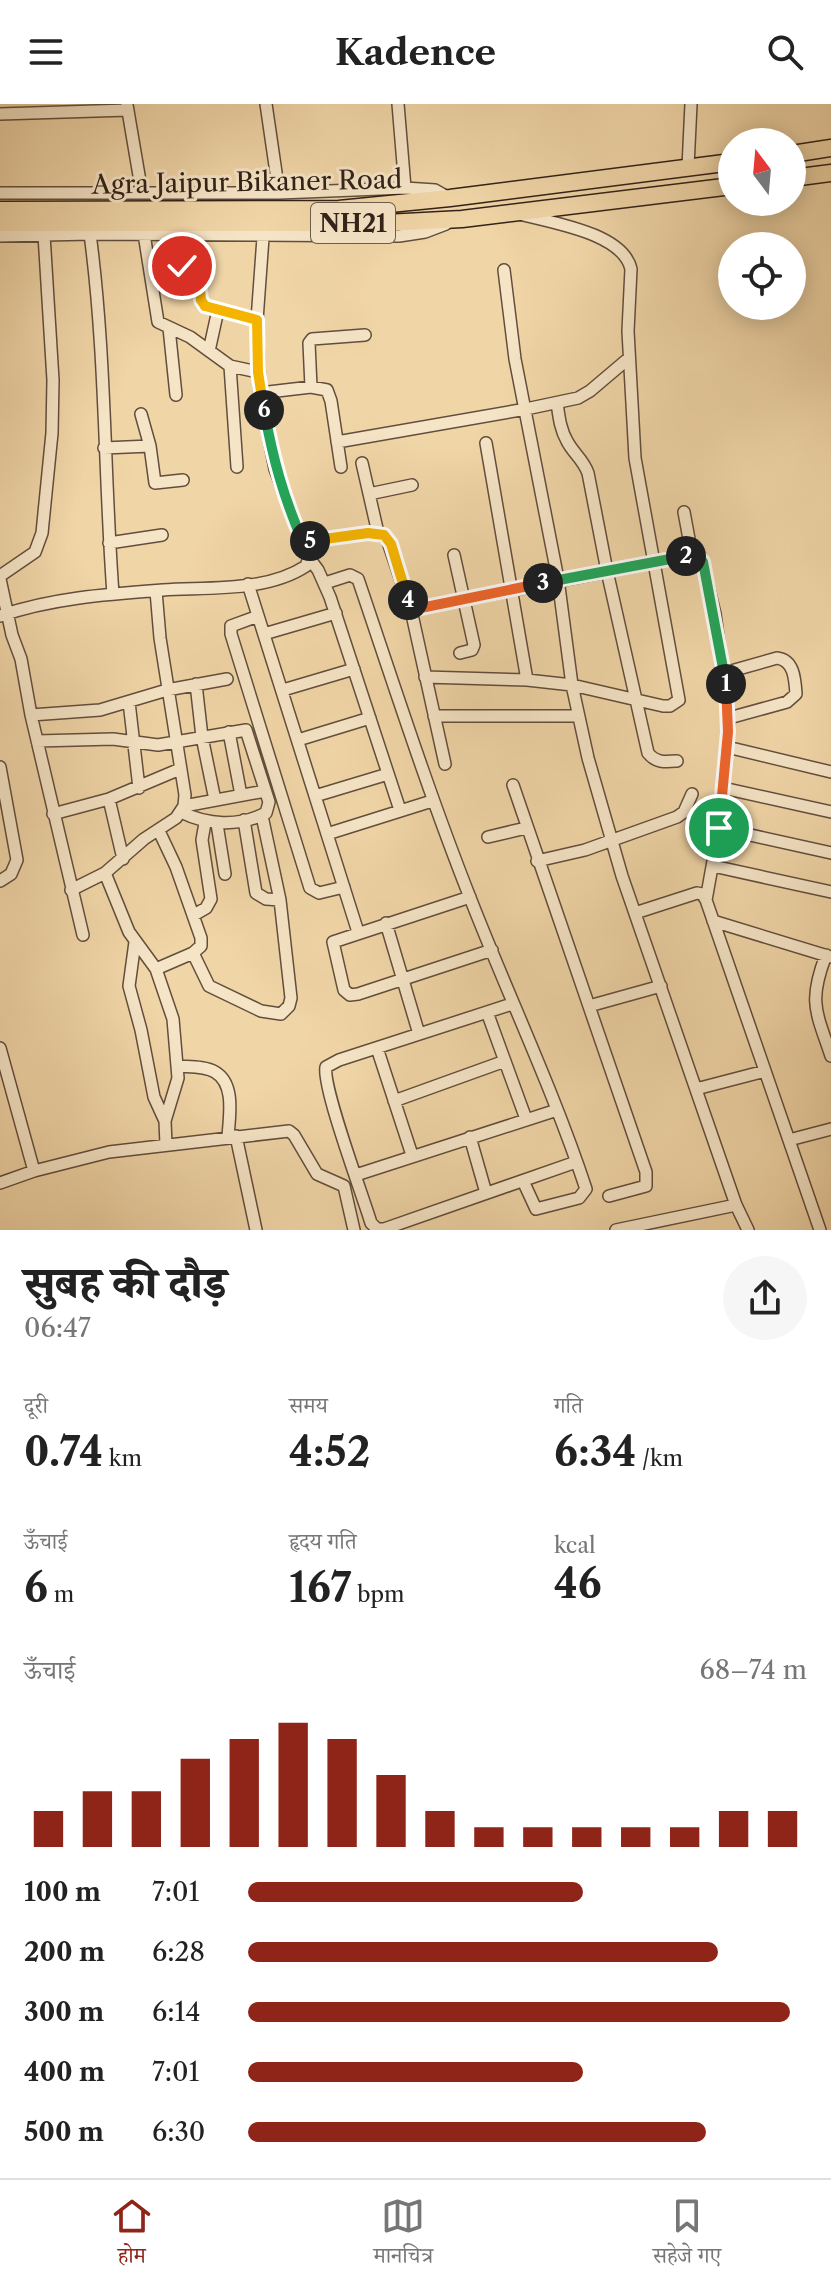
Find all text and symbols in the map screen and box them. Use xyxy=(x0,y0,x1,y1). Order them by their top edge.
icon: menu xyxy=(24,30,68,74)
text: Kadence xyxy=(335,30,496,74)
icon: search xyxy=(763,30,807,74)
north arrow xyxy=(718,128,806,216)
map controls xyxy=(718,128,806,320)
street label: Agra Jaipur Bikaner Road xyxy=(90,163,403,201)
road number: NH21 xyxy=(311,203,395,243)
pin xyxy=(148,232,216,300)
button: locate xyxy=(718,232,806,320)
icon: check xyxy=(160,244,204,288)
pin: 6 xyxy=(244,390,284,430)
text: 6 xyxy=(257,396,271,423)
pin: 5 xyxy=(290,521,330,561)
text: 5 xyxy=(304,527,316,554)
pin: 2 xyxy=(666,536,706,576)
text: 2 xyxy=(680,542,693,569)
pin: 3 xyxy=(523,563,563,603)
text: 3 xyxy=(537,569,549,596)
pin: 4 xyxy=(388,580,428,620)
text: 4 xyxy=(401,586,415,613)
pin: 1 xyxy=(706,664,746,704)
text: 1 xyxy=(721,670,731,697)
pin xyxy=(685,794,753,862)
icon: arrive xyxy=(697,806,741,850)
text: सुबह की दौड़ xyxy=(24,1255,227,1309)
button: share xyxy=(723,1256,807,1340)
text: 06:47 xyxy=(24,1312,91,1344)
text: दूरी xyxy=(24,1392,48,1419)
text: समय xyxy=(289,1392,328,1419)
text: गति xyxy=(554,1392,583,1419)
text: 0.74 xyxy=(24,1427,103,1476)
text: 4:52 xyxy=(289,1427,370,1476)
text: 6:34 xyxy=(554,1427,636,1476)
text: km xyxy=(103,1445,142,1472)
text: /km xyxy=(636,1445,683,1472)
text: ऊँचाई xyxy=(24,1528,67,1555)
text: हृदय गति xyxy=(289,1528,357,1555)
text: kcal xyxy=(554,1532,596,1559)
text: 46 xyxy=(554,1559,602,1608)
text: 6 xyxy=(24,1563,48,1612)
text: 167 xyxy=(289,1563,351,1612)
text: m xyxy=(48,1581,74,1608)
text: bpm xyxy=(351,1581,404,1608)
text: ऊँचाई xyxy=(24,1654,75,1686)
text: 68–74 m xyxy=(699,1654,807,1686)
text: 100 m xyxy=(24,1876,101,1908)
text: 7:01 xyxy=(152,1876,200,1908)
text: 200 m xyxy=(24,1936,105,1968)
text: 6:28 xyxy=(152,1936,205,1968)
text: 300 m xyxy=(24,1996,104,2028)
text: 6:14 xyxy=(152,1996,200,2028)
text: 400 m xyxy=(24,2056,105,2088)
text: 7:01 xyxy=(152,2056,200,2088)
text: 500 m xyxy=(24,2116,104,2148)
text: 6:30 xyxy=(152,2116,205,2148)
tab: होम xyxy=(110,2194,154,2277)
tab: मानचित्र xyxy=(373,2194,433,2277)
tab: सहेजे गए xyxy=(653,2194,721,2277)

